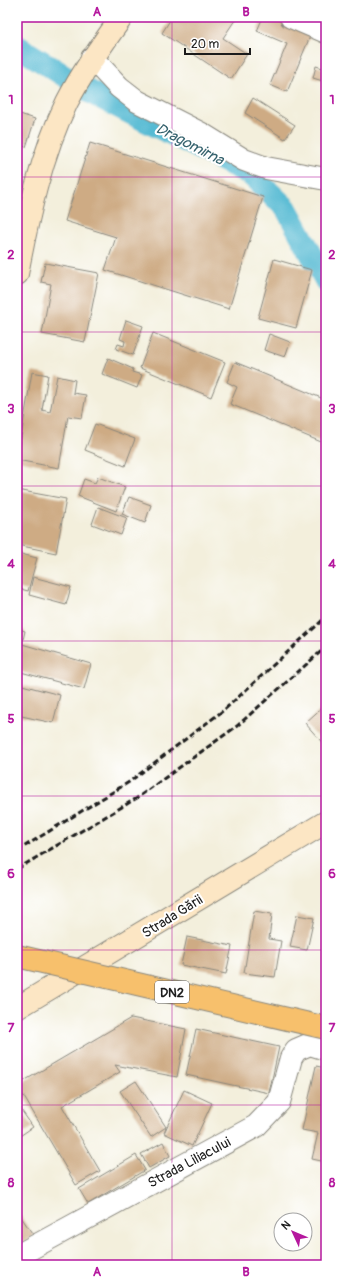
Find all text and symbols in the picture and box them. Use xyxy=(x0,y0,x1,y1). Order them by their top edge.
text: A xyxy=(93,4,102,20)
text: B xyxy=(242,4,250,20)
scale bar xyxy=(185,30,250,56)
text: 20 m xyxy=(191,37,220,52)
text: 1 xyxy=(8,92,14,108)
text: 1 xyxy=(329,92,335,108)
water label: Dragomirna xyxy=(153,119,228,170)
text: 2 xyxy=(7,247,15,263)
text: 2 xyxy=(328,247,336,263)
text: 3 xyxy=(7,401,15,417)
text: 3 xyxy=(328,401,336,417)
text: 4 xyxy=(7,556,15,572)
text: 4 xyxy=(328,556,336,572)
text: 5 xyxy=(7,711,15,727)
text: 5 xyxy=(328,711,336,727)
text: 6 xyxy=(7,866,15,882)
text: 6 xyxy=(328,866,336,882)
street label: Strada Gării xyxy=(139,891,206,942)
road number: DN2 xyxy=(155,981,189,1003)
text: 7 xyxy=(8,1020,15,1036)
text: 7 xyxy=(329,1020,336,1036)
street label: Strada Liliacului xyxy=(145,1133,234,1191)
text: 8 xyxy=(8,1175,15,1191)
text: 8 xyxy=(329,1175,336,1191)
north arrow xyxy=(273,1212,313,1252)
text: N xyxy=(279,1218,294,1233)
text: A xyxy=(93,1264,102,1280)
text: B xyxy=(242,1264,250,1280)

